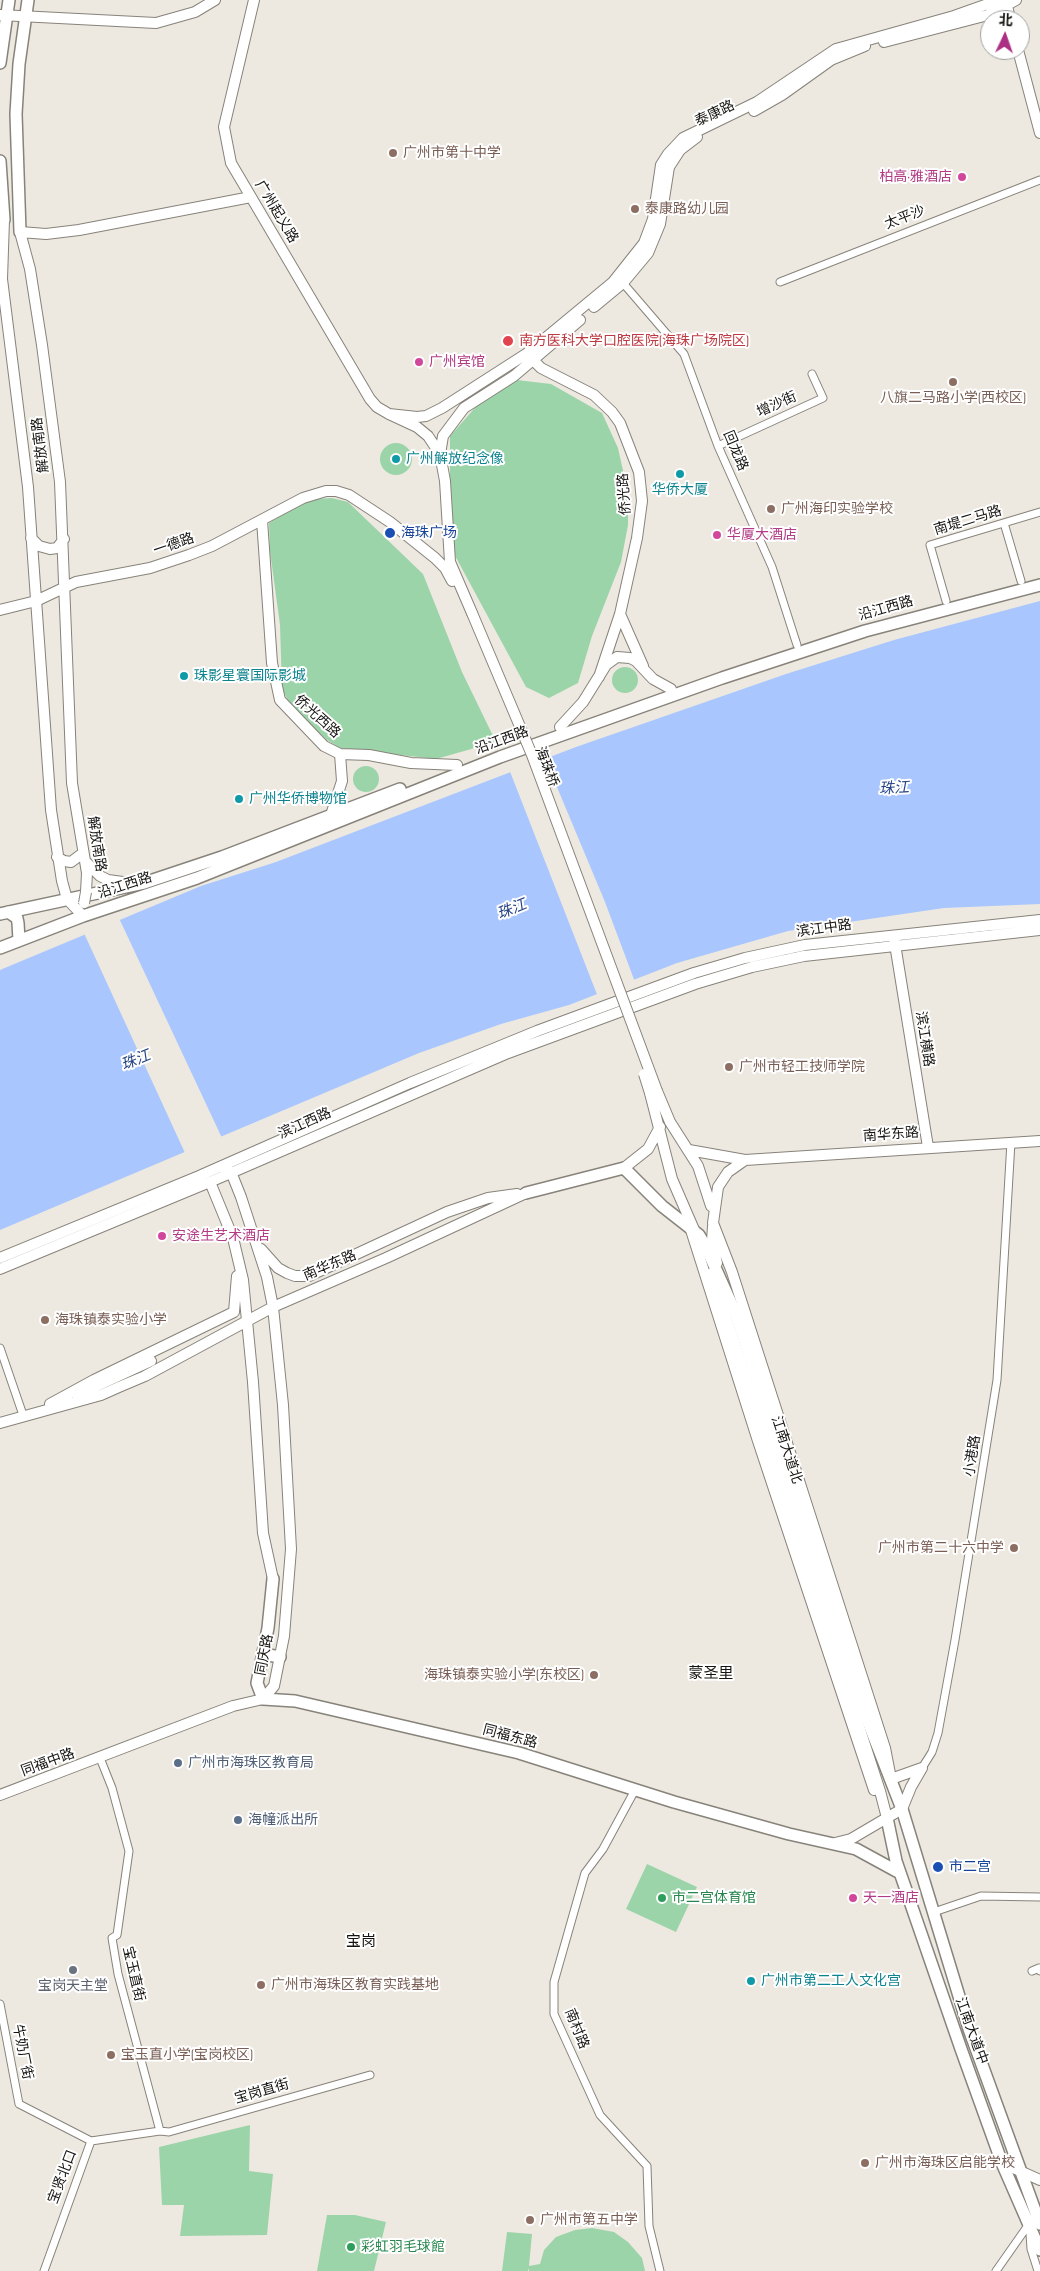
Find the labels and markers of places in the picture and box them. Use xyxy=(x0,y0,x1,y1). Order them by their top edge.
place label: 广州市第十中学 xyxy=(403,145,501,161)
marker: 广州市第十中学 xyxy=(387,147,399,159)
place label: 柏高·雅酒店 xyxy=(879,169,952,185)
marker: 柏高·雅酒店 xyxy=(956,171,968,183)
place label: 泰康路幼儿园 xyxy=(645,201,729,217)
marker: 泰康路幼儿园 xyxy=(629,203,641,215)
place label: 南方医科大学口腔医院(海珠广场院区) xyxy=(519,333,749,349)
marker: 南方医科大学口腔医院(海珠广场院区) xyxy=(501,334,515,348)
place label: 广州宾馆 xyxy=(429,354,485,370)
marker: 广州宾馆 xyxy=(413,356,425,368)
marker: 八旗二马路小学(西校区) xyxy=(947,376,959,388)
place label: 八旗二马路小学(西校区) xyxy=(880,390,1026,406)
place label: 广州解放纪念像 xyxy=(406,451,504,467)
marker: 广州解放纪念像 xyxy=(390,453,402,465)
marker: 华侨大厦 xyxy=(674,468,686,480)
place label: 华侨大厦 xyxy=(652,482,708,498)
place label: 广州海印实验学校 xyxy=(781,501,893,517)
marker: 广州海印实验学校 xyxy=(765,503,777,515)
place label: 海珠广场 xyxy=(401,525,457,541)
marker: 海珠广场 xyxy=(383,526,397,540)
place label: 华厦大酒店 xyxy=(727,527,797,543)
marker: 华厦大酒店 xyxy=(711,529,723,541)
place label: 珠影星寰国际影城 xyxy=(194,668,306,684)
marker: 珠影星寰国际影城 xyxy=(178,670,190,682)
place label: 广州华侨博物馆 xyxy=(249,791,347,807)
marker: 广州华侨博物馆 xyxy=(233,793,245,805)
place label: 广州市轻工技师学院 xyxy=(739,1059,865,1075)
marker: 广州市轻工技师学院 xyxy=(723,1061,735,1073)
place label: 安途生艺术酒店 xyxy=(172,1228,270,1244)
marker: 安途生艺术酒店 xyxy=(156,1230,168,1242)
place label: 海珠镇泰实验小学 xyxy=(55,1312,167,1328)
marker: 海珠镇泰实验小学 xyxy=(39,1314,51,1326)
place label: 广州市第二十六中学 xyxy=(878,1540,1004,1556)
marker: 广州市第二十六中学 xyxy=(1008,1542,1020,1554)
place label: 海珠镇泰实验小学(东校区) xyxy=(424,1667,584,1683)
marker: 海珠镇泰实验小学(东校区) xyxy=(588,1669,600,1681)
place label: 广州市海珠区教育局 xyxy=(188,1755,314,1771)
marker: 广州市海珠区教育局 xyxy=(172,1757,184,1769)
place label: 海幢派出所 xyxy=(248,1812,318,1828)
marker: 海幢派出所 xyxy=(232,1814,244,1826)
place label: 市二宫 xyxy=(949,1859,991,1875)
marker: 市二宫 xyxy=(931,1860,945,1874)
place label: 市二宫体育馆 xyxy=(672,1890,756,1906)
place label: 天一酒店 xyxy=(863,1890,919,1906)
marker: 市二宫体育馆 xyxy=(656,1892,668,1904)
marker: 天一酒店 xyxy=(847,1892,859,1904)
marker: 宝岗天主堂 xyxy=(67,1964,79,1976)
place label: 广州市第二工人文化宫 xyxy=(761,1973,901,1989)
marker: 广州市第二工人文化宫 xyxy=(745,1975,757,1987)
place label: 广州市海珠区教育实践基地 xyxy=(271,1977,439,1993)
place label: 宝岗天主堂 xyxy=(38,1978,108,1994)
marker: 广州市海珠区教育实践基地 xyxy=(255,1979,267,1991)
place label: 宝玉直小学(宝岗校区) xyxy=(121,2047,253,2063)
marker: 宝玉直小学(宝岗校区) xyxy=(105,2049,117,2061)
place label: 广州市海珠区启能学校 xyxy=(875,2155,1015,2171)
marker: 广州市海珠区启能学校 xyxy=(859,2157,871,2169)
place label: 广州市第五中学 xyxy=(540,2212,638,2228)
marker: 广州市第五中学 xyxy=(524,2214,536,2226)
place label: 彩虹羽毛球館 xyxy=(361,2239,445,2255)
marker: 彩虹羽毛球館 xyxy=(345,2241,357,2253)

